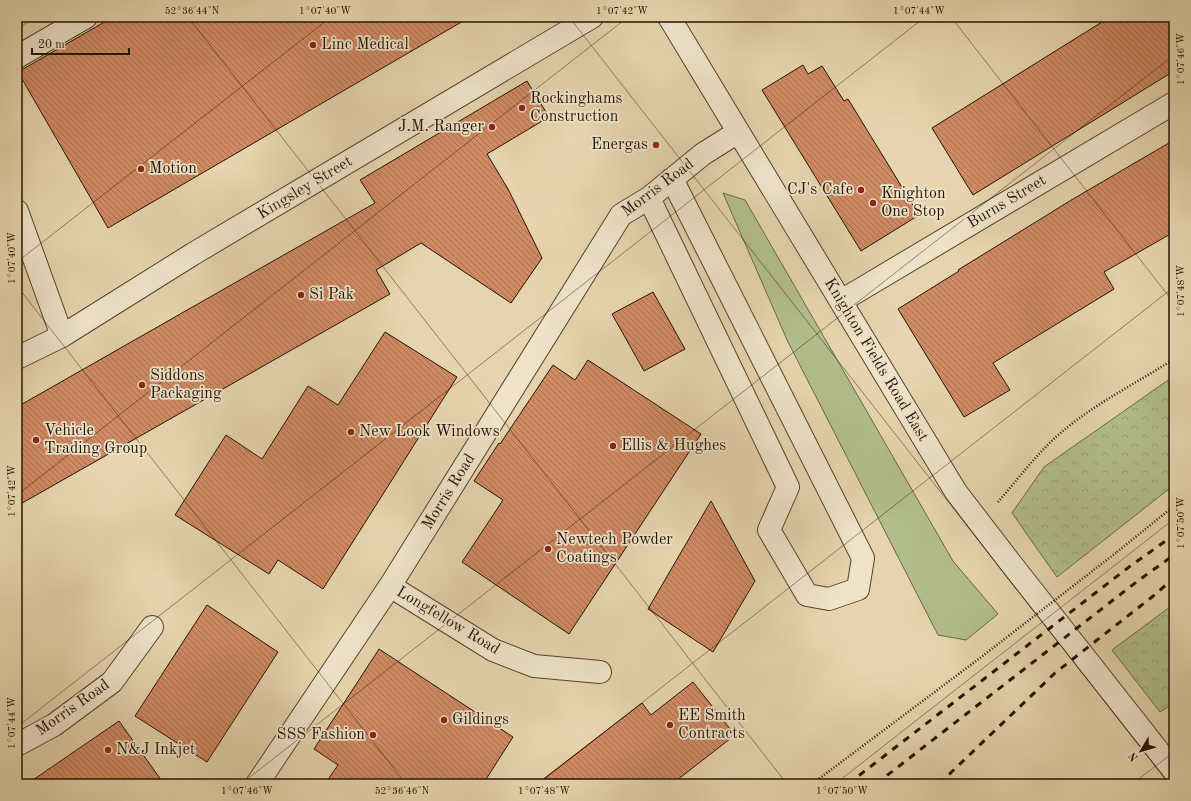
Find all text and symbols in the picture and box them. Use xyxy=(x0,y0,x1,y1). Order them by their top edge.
text: 52°36'44"N xyxy=(165,6,220,16)
text: 1°07'40"W xyxy=(299,6,351,16)
text: 1°07'42"W xyxy=(596,6,648,16)
text: 1°07'44"W xyxy=(893,6,945,16)
scale bar xyxy=(32,30,129,56)
text: 1°07'46"W xyxy=(1176,33,1186,85)
place label: Linc Medical xyxy=(321,37,409,53)
text: 20 m xyxy=(38,39,65,51)
marker: Linc Medical xyxy=(308,40,318,50)
place label: Rockinghams Construction xyxy=(530,91,623,125)
marker: Rockinghams Construction xyxy=(517,103,527,113)
place label: J.M. Ranger xyxy=(398,119,484,135)
marker: J.M. Ranger xyxy=(487,122,497,132)
place label: Energas xyxy=(591,137,648,153)
marker: Energas xyxy=(651,140,661,150)
street label: Kingsley Street xyxy=(255,153,356,223)
street label: Morris Road xyxy=(619,156,697,220)
place label: Motion xyxy=(149,161,197,177)
marker: Motion xyxy=(136,164,146,174)
street label: Burns Street xyxy=(965,172,1049,232)
place label: CJ's Cafe xyxy=(787,182,853,198)
marker: CJ's Cafe xyxy=(856,185,866,195)
place label: Knighton One Stop xyxy=(881,186,946,220)
marker: Knighton One Stop xyxy=(868,198,878,208)
text: 1°07'40"W xyxy=(7,232,17,284)
text: 1°07'48"W xyxy=(1176,265,1186,317)
street label: Knighton Fields Road East xyxy=(821,276,931,445)
place label: Si Pak xyxy=(309,287,354,303)
marker: Si Pak xyxy=(296,290,306,300)
place label: Siddons Packaging xyxy=(150,368,222,402)
marker: Siddons Packaging xyxy=(137,380,147,390)
place label: Vehicle Trading Group xyxy=(44,423,147,457)
place label: New Look Windows xyxy=(359,424,500,440)
marker: New Look Windows xyxy=(346,427,356,437)
marker: Vehicle Trading Group xyxy=(31,435,41,445)
place label: Ellis & Hughes xyxy=(621,438,726,454)
marker: Ellis & Hughes xyxy=(608,441,618,451)
street label: Morris Road xyxy=(419,451,479,533)
text: 1°07'42"W xyxy=(7,465,17,517)
text: 1°07'50"W xyxy=(1176,497,1186,549)
place label: Newtech Powder Coatings xyxy=(556,532,673,566)
marker: Newtech Powder Coatings xyxy=(543,544,553,554)
street label: Longfellow Road xyxy=(394,584,502,658)
street label: Morris Road xyxy=(33,677,113,739)
text: 1°07'44"W xyxy=(7,697,17,749)
place label: EE Smith Contracts xyxy=(678,708,746,742)
place label: Gildings xyxy=(452,712,509,728)
marker: Gildings xyxy=(439,715,449,725)
marker: EE Smith Contracts xyxy=(665,720,675,730)
place label: SSS Fashion xyxy=(277,727,365,743)
marker: SSS Fashion xyxy=(368,730,378,740)
north arrow xyxy=(1121,731,1161,771)
place label: N&J Inkjet xyxy=(116,742,196,758)
marker: N&J Inkjet xyxy=(103,745,113,755)
text: N xyxy=(1127,749,1141,763)
text: 1°07'46"W xyxy=(221,786,273,796)
text: 52°36'46"N xyxy=(375,786,430,796)
text: 1°07'48"W xyxy=(518,786,570,796)
text: 1°07'50"W xyxy=(816,786,868,796)

